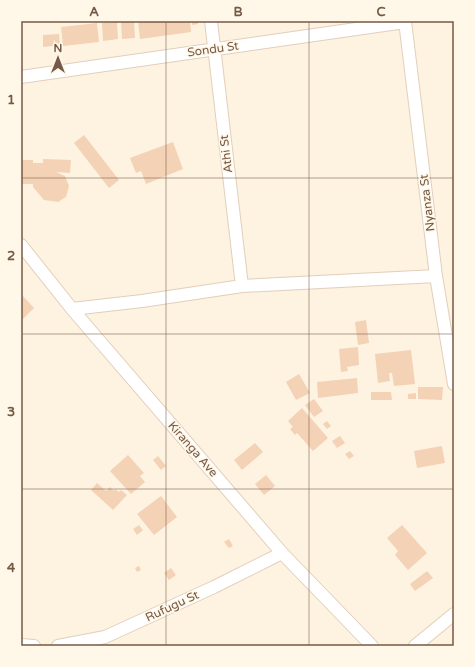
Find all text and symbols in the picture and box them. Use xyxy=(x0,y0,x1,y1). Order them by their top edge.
text: A xyxy=(89,4,99,20)
text: B xyxy=(233,4,243,20)
text: C xyxy=(376,4,386,20)
north arrow xyxy=(38,38,78,78)
street label: Sondu St xyxy=(186,38,240,60)
text: N xyxy=(54,42,62,55)
text: 1 xyxy=(7,92,15,108)
street label: Athi St xyxy=(217,134,235,174)
street label: Nyanza St xyxy=(416,173,437,232)
text: 2 xyxy=(7,248,15,264)
text: 3 xyxy=(7,404,15,420)
street label: Kiranga Ave xyxy=(165,418,221,480)
text: 4 xyxy=(7,560,16,576)
street label: Rufugu St xyxy=(143,587,201,624)

